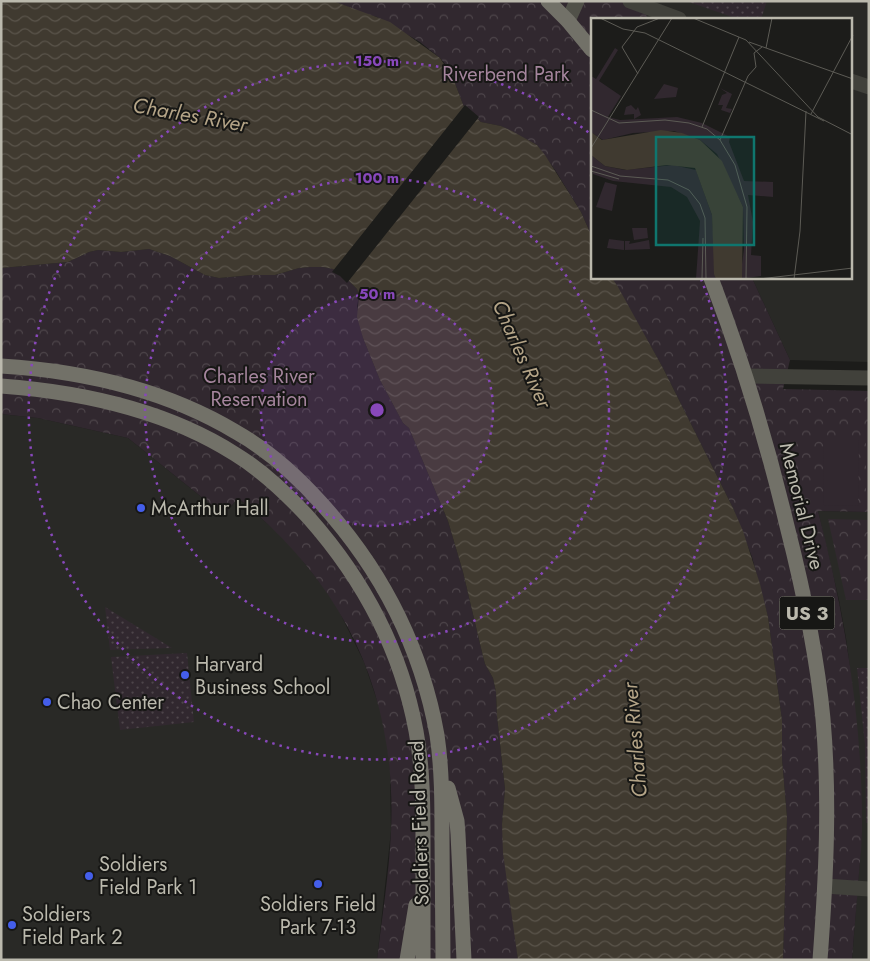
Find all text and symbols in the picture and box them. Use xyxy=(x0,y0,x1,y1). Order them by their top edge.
inset map xyxy=(591,18,852,279)
text: 150 m xyxy=(355,50,399,72)
park label: Riverbend Park xyxy=(442,60,570,89)
water label: Charles River xyxy=(130,90,251,140)
text: 100 m xyxy=(355,167,399,189)
text: 50 m xyxy=(359,283,395,305)
water label: Charles River xyxy=(485,295,560,414)
park label: Charles River Reservation xyxy=(203,362,315,414)
centre of rings xyxy=(368,401,386,419)
street label: Memorial Drive xyxy=(772,440,831,573)
place label: McArthur Hall xyxy=(151,494,269,523)
marker: McArthur Hall xyxy=(135,502,147,514)
road number: US 3 xyxy=(780,596,834,630)
place label: Harvard Business School xyxy=(195,650,330,702)
marker: Harvard Business School xyxy=(179,669,191,681)
water label: Charles River xyxy=(615,680,655,799)
place label: Chao Center xyxy=(57,688,164,717)
marker: Chao Center xyxy=(41,696,53,708)
street label: Soldiers Field Road xyxy=(402,740,437,906)
place label: Soldiers Field Park 1 xyxy=(99,850,197,902)
marker: Soldiers Field Park 1 xyxy=(83,870,95,882)
marker: Soldiers Field Park 7-13 xyxy=(312,878,324,890)
place label: Soldiers Field Park 7-13 xyxy=(260,890,376,942)
place label: Soldiers Field Park 2 xyxy=(22,900,123,952)
marker: Soldiers Field Park 2 xyxy=(6,919,18,931)

